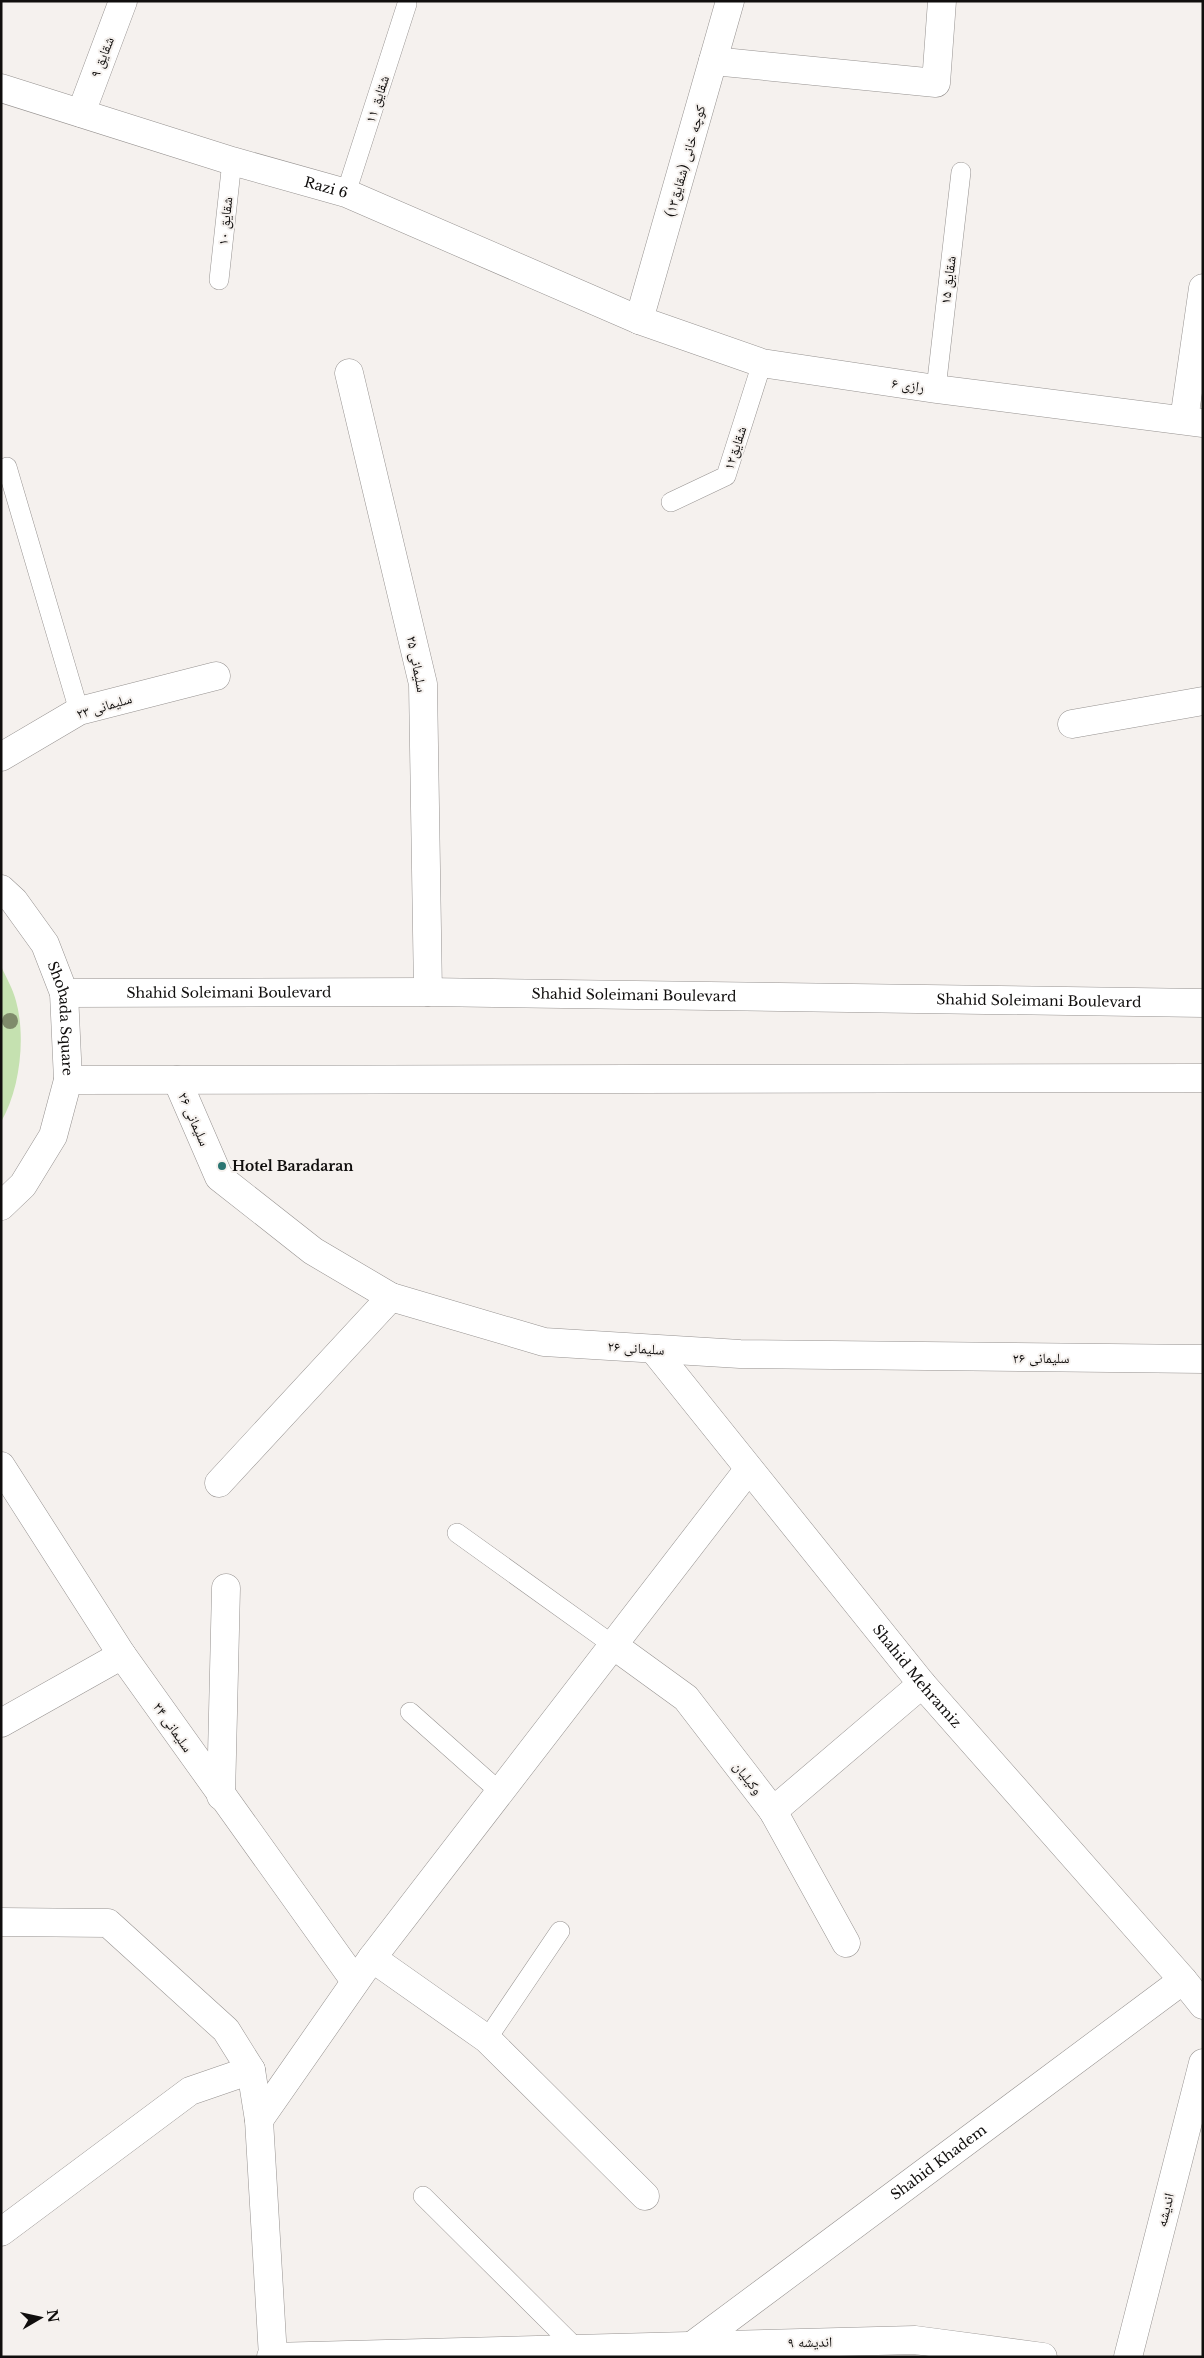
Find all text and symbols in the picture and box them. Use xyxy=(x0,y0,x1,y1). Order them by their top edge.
street label: شقایق ۹ xyxy=(86,34,119,80)
street label: شقایق ۱۱ xyxy=(361,73,394,125)
street label: کوچه خانی (شقایق۱۳) xyxy=(660,103,711,219)
street label: Razi 6 xyxy=(302,173,350,202)
street label: شقایق ۱۰ xyxy=(214,196,237,246)
street label: شقایق ۱۵ xyxy=(936,255,961,305)
street label: رازی ۶ xyxy=(890,374,926,396)
street label: شقایق۱۲ xyxy=(720,424,751,472)
street label: سلیمانی ۲۵ xyxy=(403,634,431,694)
street label: سلیمانی ۲۳ xyxy=(74,689,134,723)
street label: Shohada Square xyxy=(44,959,77,1076)
street label: Shahid Soleimani Boulevard xyxy=(126,983,332,1002)
street label: Shahid Soleimani Boulevard xyxy=(531,984,737,1005)
street label: Shahid Soleimani Boulevard xyxy=(936,990,1142,1011)
street label: سلیمانی ۲۶ xyxy=(174,1089,214,1149)
place label: Hotel Baradaran xyxy=(232,1157,354,1175)
marker: Hotel Baradaran xyxy=(216,1160,228,1172)
street label: سلیمانی ۲۶ xyxy=(607,1337,665,1359)
street label: سلیمانی ۲۶ xyxy=(1012,1349,1070,1367)
street label: Shahid Mehramiz xyxy=(869,1621,965,1732)
street label: سلیمانی ۲۴ xyxy=(149,1698,197,1756)
street label: وکیلیان xyxy=(729,1758,767,1798)
street label: Shahid Khadem xyxy=(887,2121,990,2204)
street label: اندیشه xyxy=(1152,2191,1178,2229)
north arrow xyxy=(15,2293,65,2343)
text: N xyxy=(43,2308,63,2324)
street label: اندیشه ۹ xyxy=(788,2333,832,2351)

